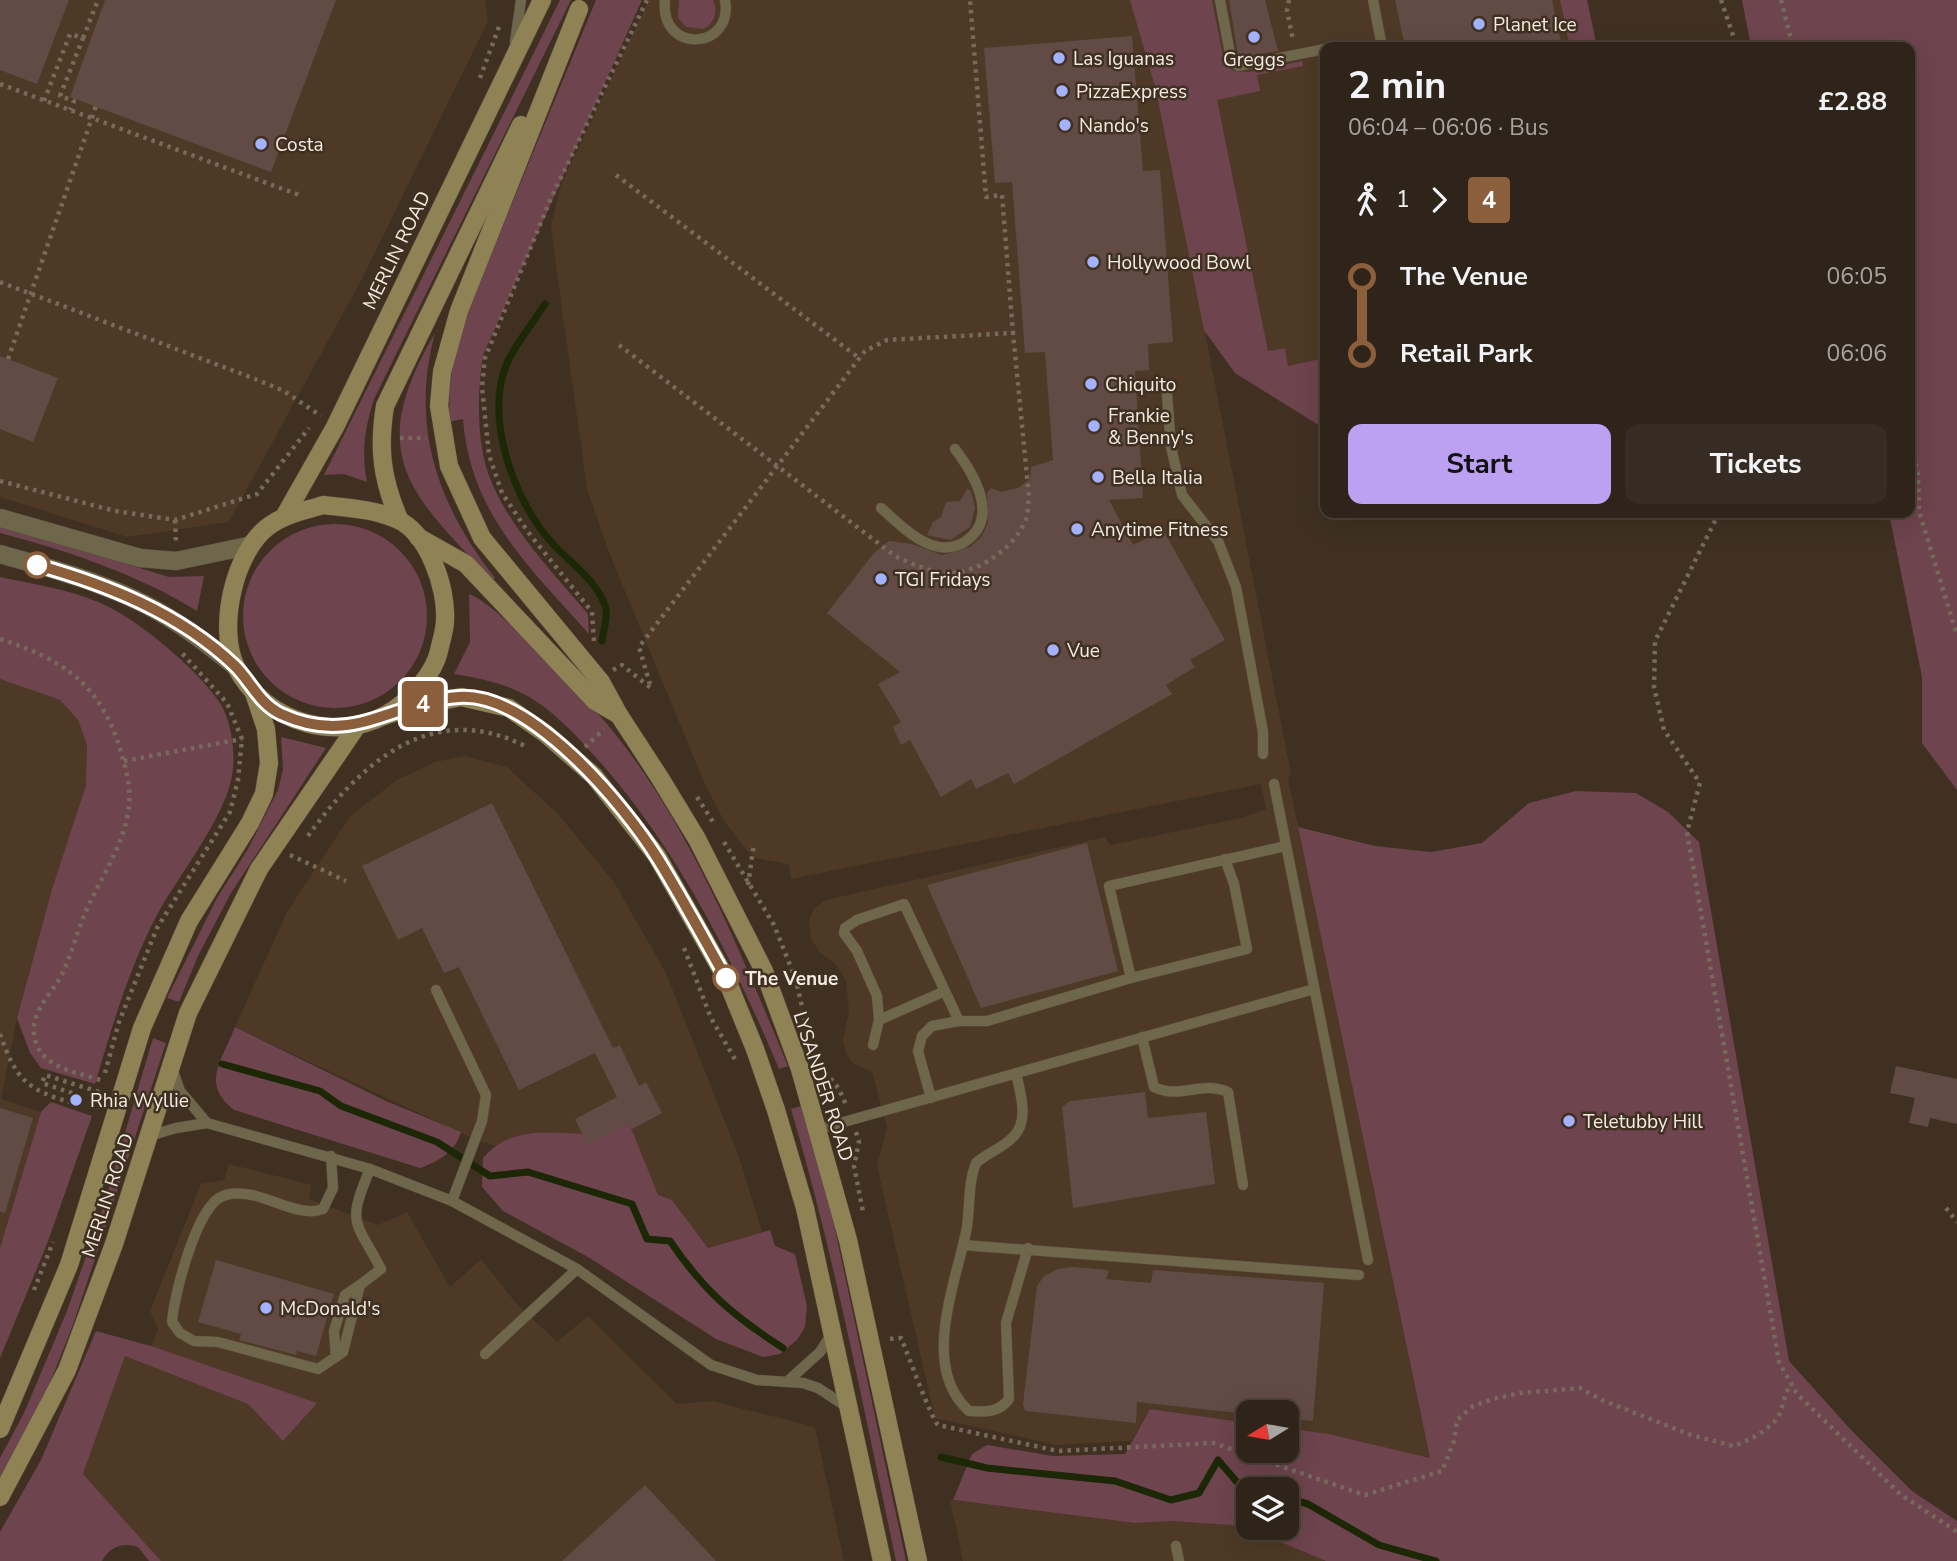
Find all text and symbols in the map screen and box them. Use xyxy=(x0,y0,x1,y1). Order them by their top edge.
place label: Planet Ice xyxy=(1493,12,1577,38)
marker: Planet Ice xyxy=(1471,16,1487,32)
marker: Greggs xyxy=(1246,29,1262,45)
place label: Las Iguanas xyxy=(1073,46,1174,72)
place label: Greggs xyxy=(1223,47,1285,73)
marker: Las Iguanas xyxy=(1051,50,1067,66)
text: 2 min xyxy=(1348,60,1446,111)
place label: PizzaExpress xyxy=(1076,79,1187,105)
marker: PizzaExpress xyxy=(1054,83,1070,99)
text: £2.88 xyxy=(1818,84,1887,119)
text: 06:04 – 06:06 · Bus xyxy=(1348,112,1549,143)
place label: Nando's xyxy=(1079,113,1149,139)
marker: Nando's xyxy=(1057,117,1073,133)
place label: Costa xyxy=(275,132,323,158)
marker: Costa xyxy=(253,136,269,152)
icon: walk xyxy=(1348,181,1386,219)
icon: forward xyxy=(1420,181,1458,219)
text: 1 xyxy=(1396,184,1410,215)
text: 4 xyxy=(1482,184,1496,216)
street label: MERLIN ROAD xyxy=(357,187,437,314)
place label: Hollywood Bowl xyxy=(1107,250,1251,276)
marker: Hollywood Bowl xyxy=(1085,254,1101,270)
text: The Venue xyxy=(1400,259,1528,294)
text: 06:05 xyxy=(1827,261,1887,292)
text: Retail Park xyxy=(1400,336,1532,371)
text: 06:06 xyxy=(1827,338,1887,369)
place label: Chiquito xyxy=(1105,372,1176,398)
marker: Chiquito xyxy=(1083,376,1099,392)
place label: Frankie & Benny's xyxy=(1108,403,1194,451)
marker: Frankie & Benny's xyxy=(1086,418,1102,434)
button: Start xyxy=(1348,424,1611,504)
button: Tickets xyxy=(1625,424,1887,504)
place label: Bella Italia xyxy=(1112,465,1203,491)
marker: Bella Italia xyxy=(1090,469,1106,485)
place label: Anytime Fitness xyxy=(1091,517,1228,543)
marker: Anytime Fitness xyxy=(1069,521,1085,537)
unlabelled marker xyxy=(24,552,50,578)
place label: TGI Fridays xyxy=(895,567,990,593)
marker: TGI Fridays xyxy=(873,571,889,587)
place label: Vue xyxy=(1066,638,1100,664)
marker: Vue xyxy=(1045,642,1061,658)
line badge: 4 xyxy=(400,681,446,727)
text: 4 xyxy=(416,688,430,720)
marker: The Venue xyxy=(713,965,739,991)
place label: The Venue xyxy=(745,966,838,992)
street label: LYSANDER ROAD xyxy=(787,1008,860,1165)
place label: Rhia Wyllie xyxy=(90,1088,189,1114)
marker: Rhia Wyllie xyxy=(68,1092,84,1108)
place label: Teletubby Hill xyxy=(1583,1109,1703,1135)
marker: Teletubby Hill xyxy=(1561,1113,1577,1129)
street label: MERLIN ROAD xyxy=(76,1130,140,1261)
place label: McDonald's xyxy=(280,1296,381,1322)
marker: McDonald's xyxy=(258,1300,274,1316)
north arrow xyxy=(1236,1400,1298,1463)
map controls xyxy=(1236,1400,1299,1540)
button: layers xyxy=(1236,1477,1299,1540)

